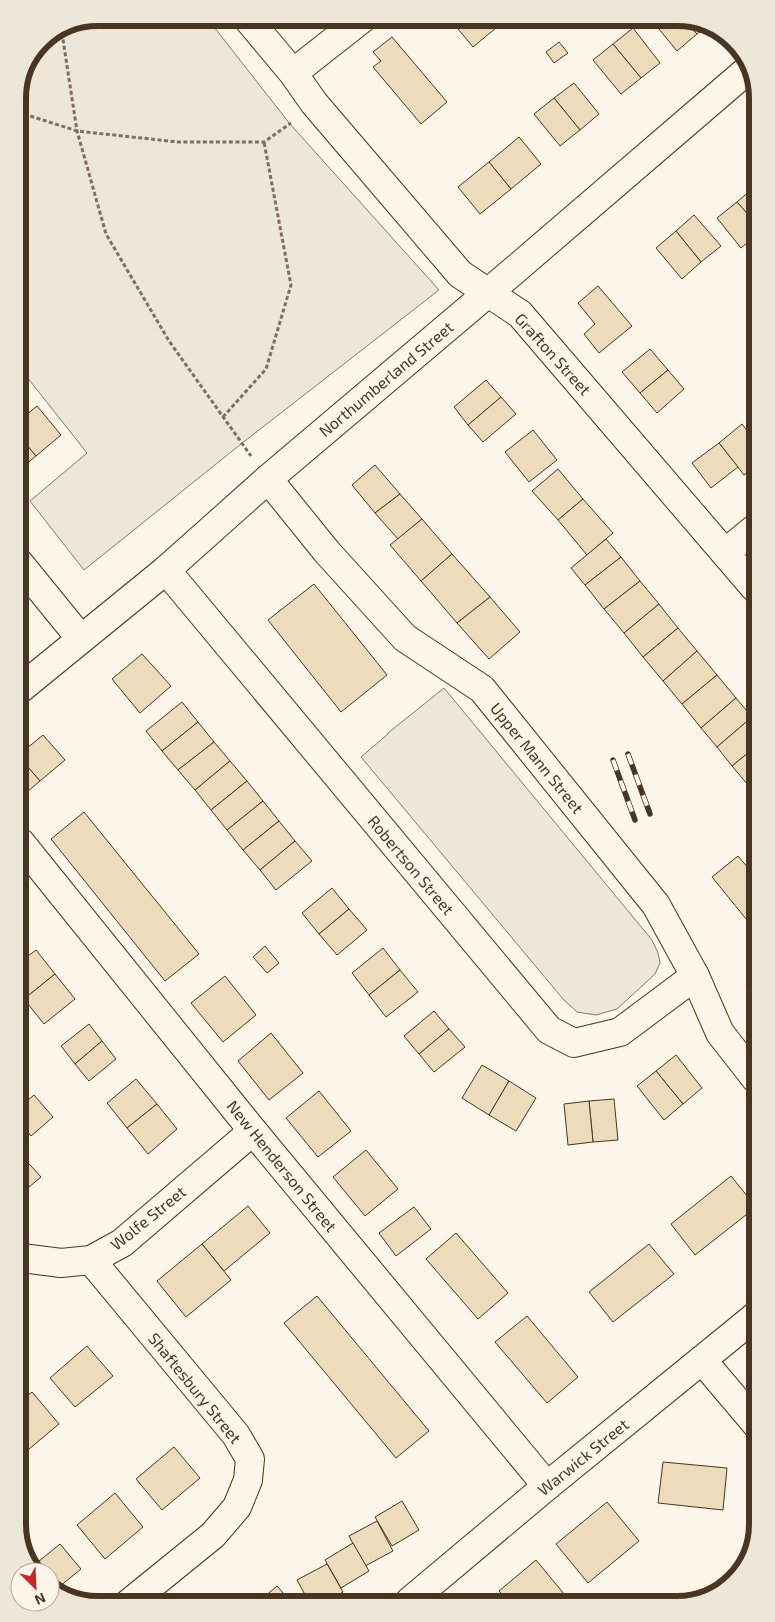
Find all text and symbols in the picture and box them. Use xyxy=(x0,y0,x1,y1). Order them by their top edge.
street label: Grafton Street xyxy=(512,309,595,399)
street label: Northumberland Street xyxy=(315,317,457,440)
street label: Upper Mann Street xyxy=(487,699,588,817)
street label: Robertson Street xyxy=(364,811,458,918)
street label: New Henderson Street xyxy=(224,1096,341,1235)
street label: Wolfe Street xyxy=(106,1182,189,1254)
street label: Shaftesbury Street xyxy=(145,1329,246,1447)
street label: Warwick Street xyxy=(534,1414,632,1499)
north arrow xyxy=(10,1562,60,1612)
text: N xyxy=(32,1590,49,1609)

